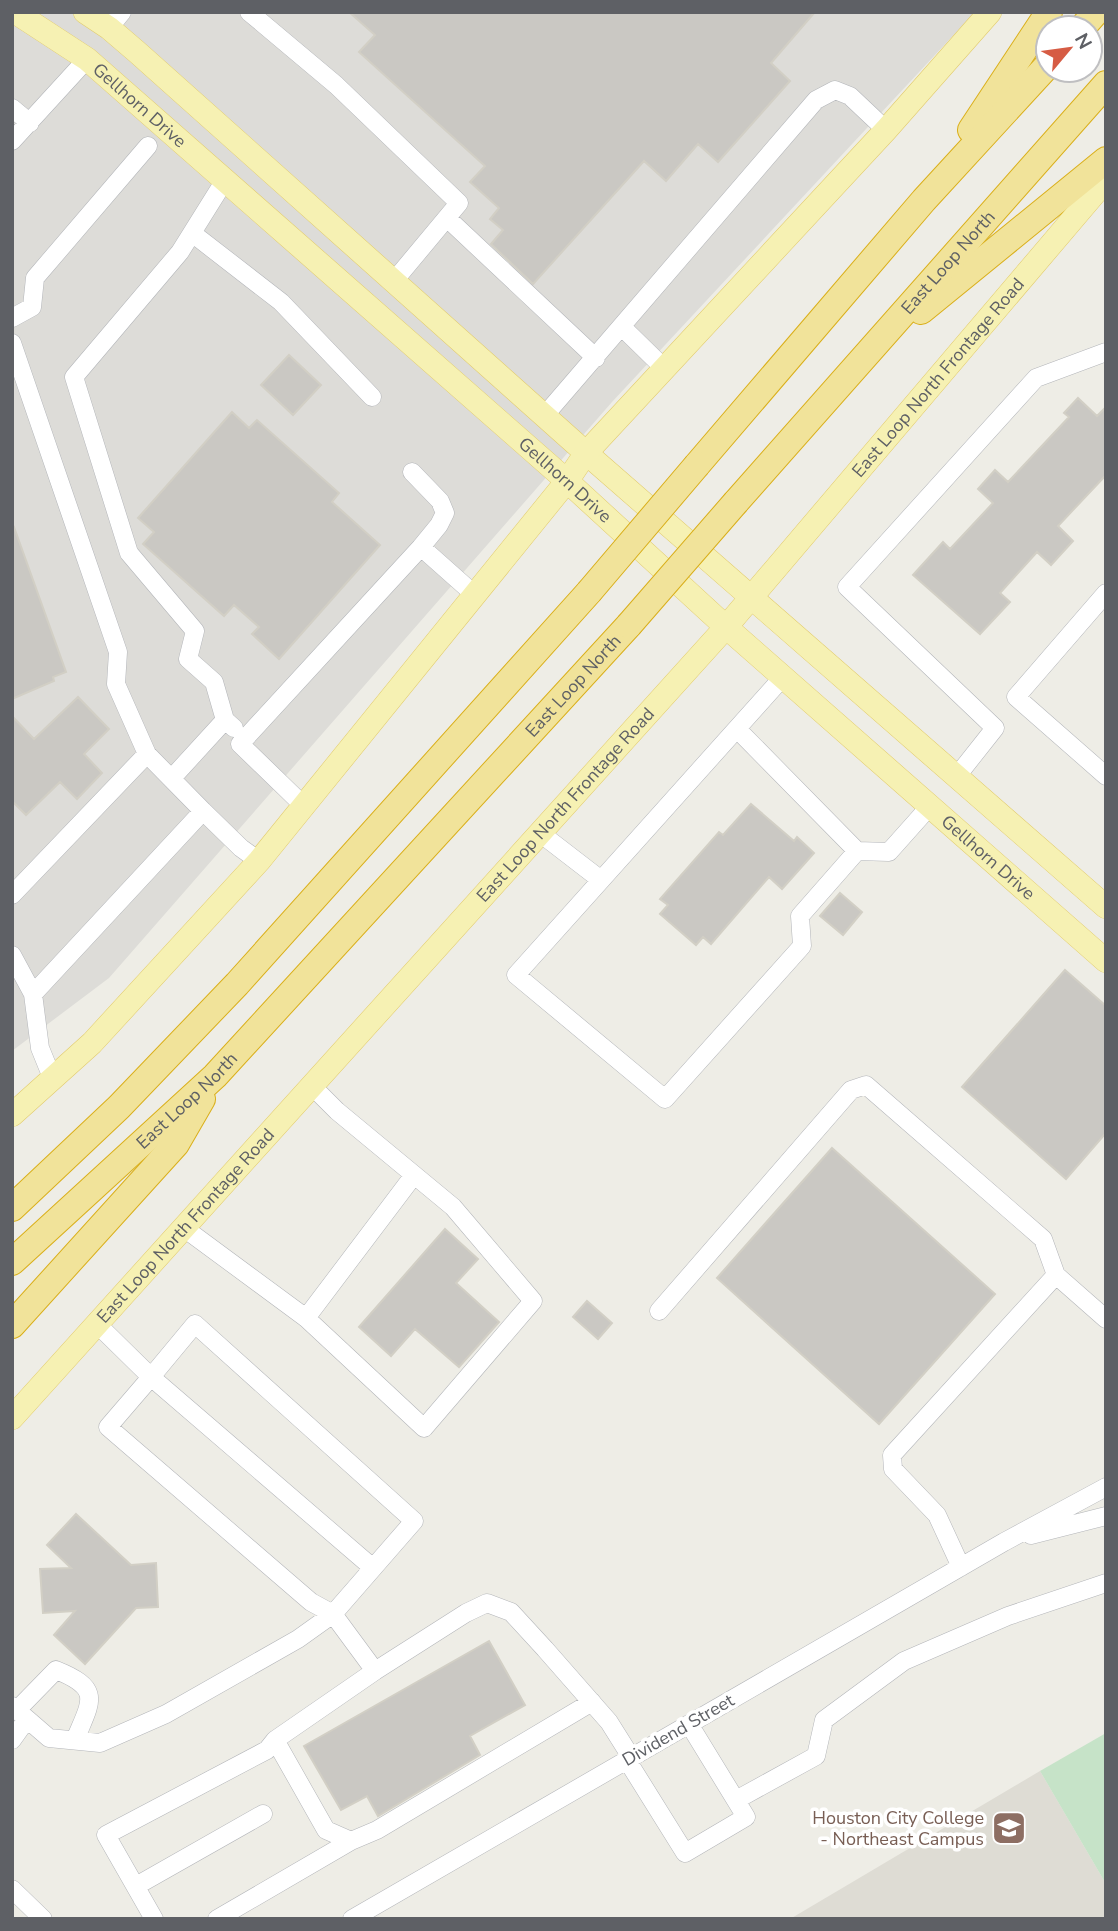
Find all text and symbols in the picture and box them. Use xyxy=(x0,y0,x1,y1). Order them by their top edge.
north arrow xyxy=(1034,14,1104,84)
text: N xyxy=(1068,29,1098,54)
street label: Gellhorn Drive xyxy=(87,57,192,153)
street label: East Loop North xyxy=(896,205,1001,319)
street label: East Loop North Frontage Road xyxy=(846,273,1030,482)
street label: Gellhorn Drive xyxy=(513,432,617,528)
street label: East Loop North xyxy=(520,629,626,742)
street label: East Loop North Frontage Road xyxy=(471,702,660,907)
street label: Gellhorn Drive xyxy=(936,810,1040,905)
street label: East Loop North xyxy=(131,1047,243,1154)
street label: East Loop North Frontage Road xyxy=(91,1123,280,1328)
street label: Dividend Street xyxy=(618,1688,739,1772)
place label: Houston City College - Northeast Campus xyxy=(812,1806,984,1851)
school or university icon: Houston City College - Northeast Campus xyxy=(990,1809,1028,1847)

